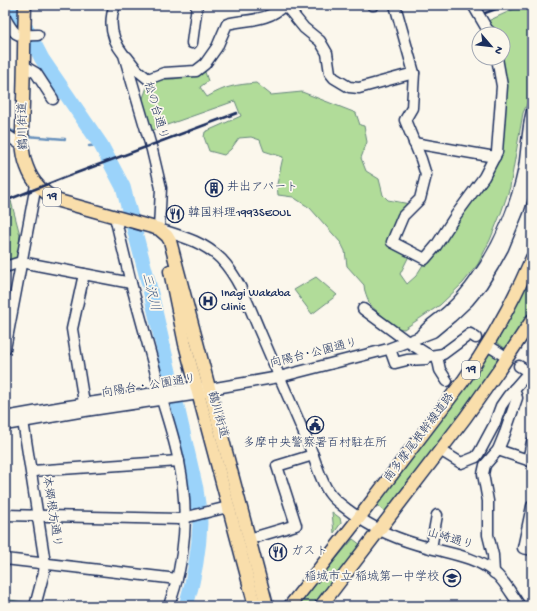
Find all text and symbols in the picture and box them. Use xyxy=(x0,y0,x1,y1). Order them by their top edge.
north arrow xyxy=(471,26,511,66)
text: N xyxy=(491,44,505,56)
street label: 松の台通り xyxy=(140,80,171,142)
street label: 鶴川街道 xyxy=(16,102,31,150)
building icon: 井出アパート xyxy=(204,178,224,198)
place label: 井出アパート xyxy=(227,180,298,195)
road number: 19 xyxy=(43,188,61,206)
restaurant icon: 韓国料理1993SEOUL xyxy=(165,204,185,224)
place label: 韓国料理1993SEOUL xyxy=(188,206,291,221)
water label: 三沢川 xyxy=(138,271,162,313)
place label: Inagi Wakaba Clinic xyxy=(221,287,291,315)
hospital icon: Inagi Wakaba Clinic xyxy=(198,291,218,311)
street label: 向陽台･公園通り xyxy=(268,335,359,372)
road number: 19 xyxy=(462,361,480,379)
street label: 向陽台・公園通り xyxy=(100,372,198,401)
street label: 鶴川街道 xyxy=(204,390,231,440)
street label: 南多摩尾根幹線道路 xyxy=(381,390,458,485)
public building icon: 多摩中央警察署百村駐在所 xyxy=(305,415,325,435)
place label: 多摩中央警察署百村駐在所 xyxy=(243,436,387,451)
street label: 本郷根方通り xyxy=(38,475,65,549)
street label: 山崎通り xyxy=(425,526,475,553)
restaurant icon: ガスト xyxy=(268,542,288,562)
place label: ガスト xyxy=(291,545,328,559)
school or university icon: 稲城市立 稲城第一中学校 xyxy=(442,568,462,588)
place label: 稲城市立 稲城第一中学校 xyxy=(304,570,439,585)

